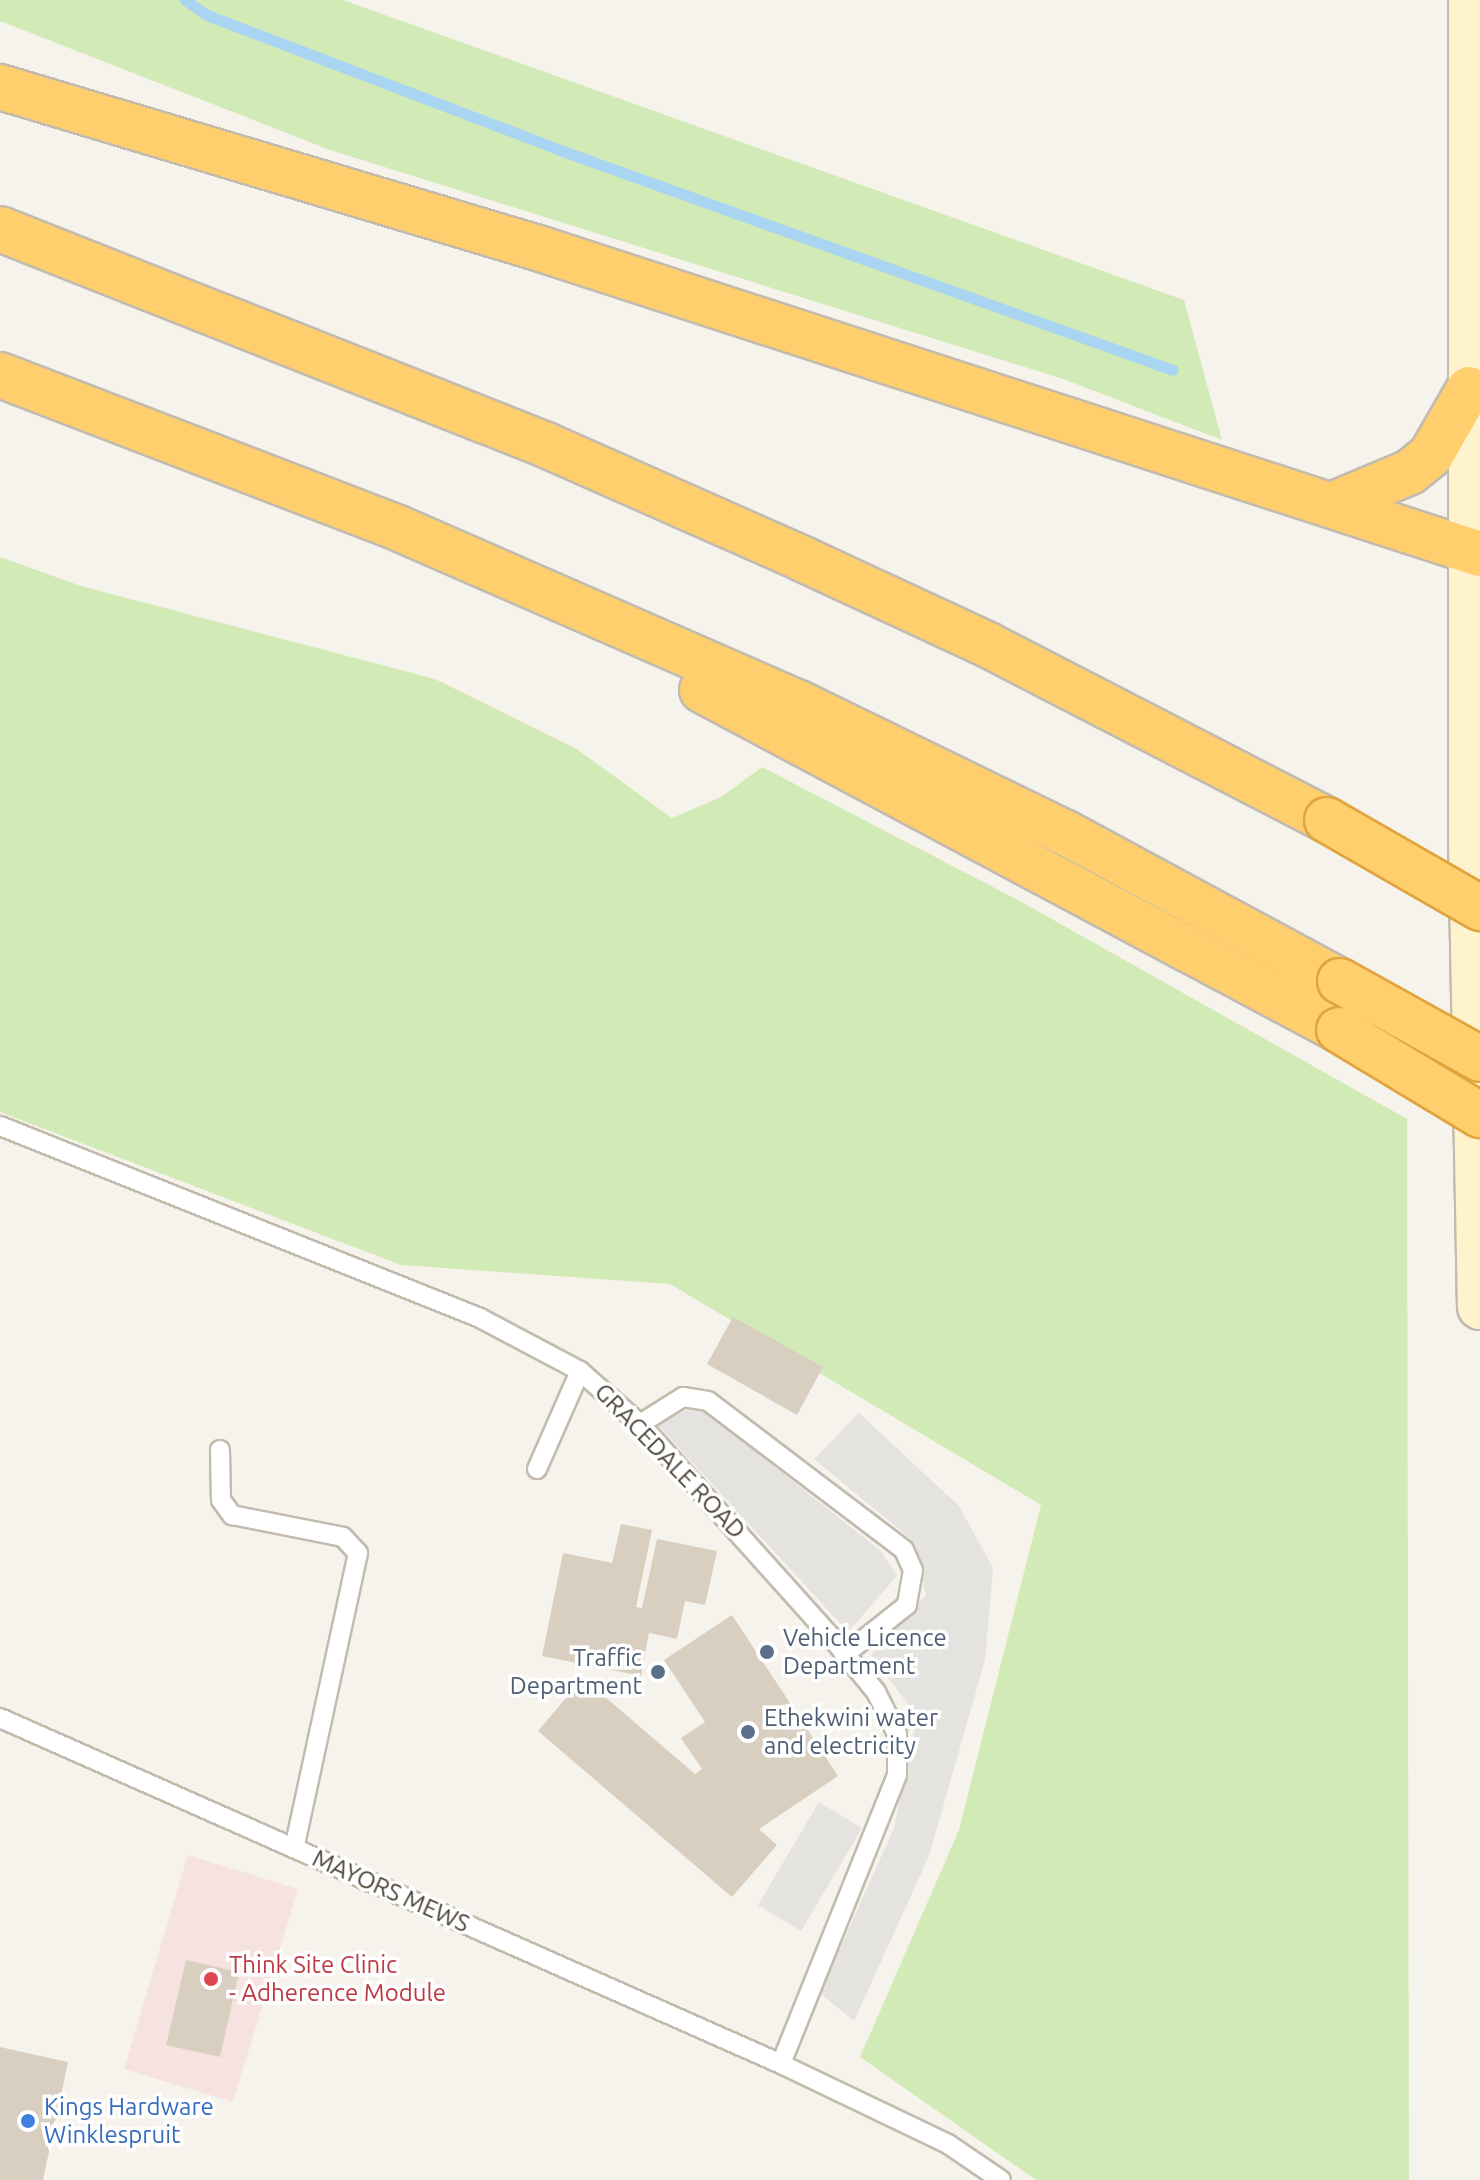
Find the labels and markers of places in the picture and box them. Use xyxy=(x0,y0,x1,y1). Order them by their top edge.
place label: Vehicle Licence Department xyxy=(783,1624,947,1680)
marker: Vehicle Licence Department xyxy=(758,1643,776,1661)
place label: Traffic Department xyxy=(510,1644,642,1700)
marker: Traffic Department xyxy=(649,1663,667,1681)
place label: Ethekwini water and electricity xyxy=(764,1704,938,1760)
marker: Ethekwini water and electricity xyxy=(739,1723,757,1741)
place label: Think Site Clinic - Adherence Module xyxy=(229,1951,446,2007)
marker: Think Site Clinic - Adherence Module xyxy=(200,1968,222,1990)
place label: Kings Hardware Winklespruit xyxy=(44,2093,214,2149)
marker: Kings Hardware Winklespruit xyxy=(19,2112,37,2130)

